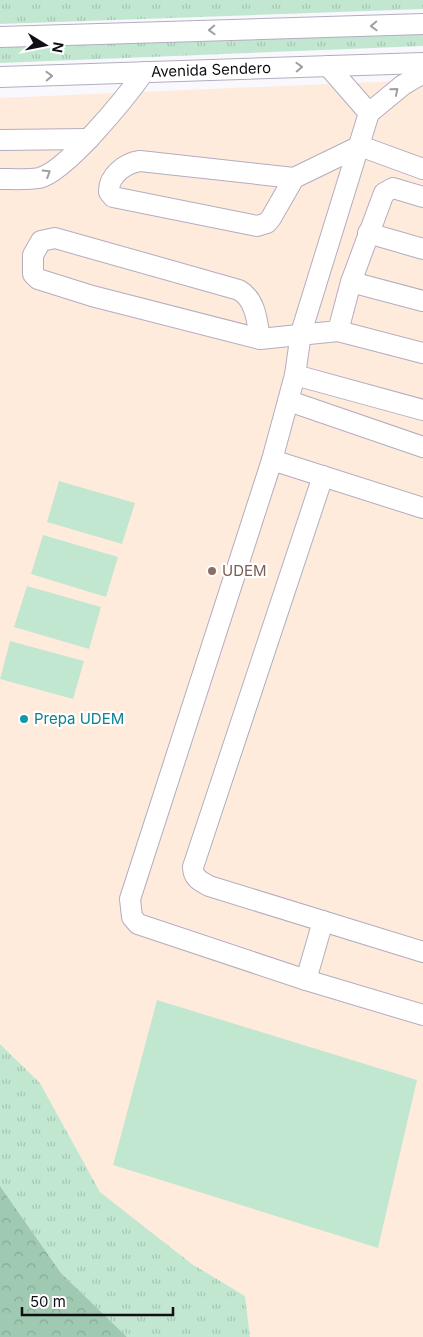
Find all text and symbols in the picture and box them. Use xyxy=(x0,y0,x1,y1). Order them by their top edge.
north arrow xyxy=(20,20,70,70)
one-way arrow xyxy=(370,21,378,31)
one-way arrow xyxy=(208,25,216,35)
text: N xyxy=(49,41,68,54)
street label: Avenida Sendero xyxy=(151,58,271,81)
one-way arrow xyxy=(295,61,303,72)
one-way arrow xyxy=(45,70,53,81)
one-way arrow xyxy=(389,89,398,97)
one-way arrow xyxy=(42,170,51,180)
place label: UDEM xyxy=(222,561,267,580)
marker: UDEM xyxy=(206,565,218,577)
place label: Prepa UDEM xyxy=(34,709,124,728)
marker: Prepa UDEM xyxy=(18,713,30,725)
scale bar xyxy=(22,1284,174,1316)
text: 50 m xyxy=(30,1292,66,1311)

